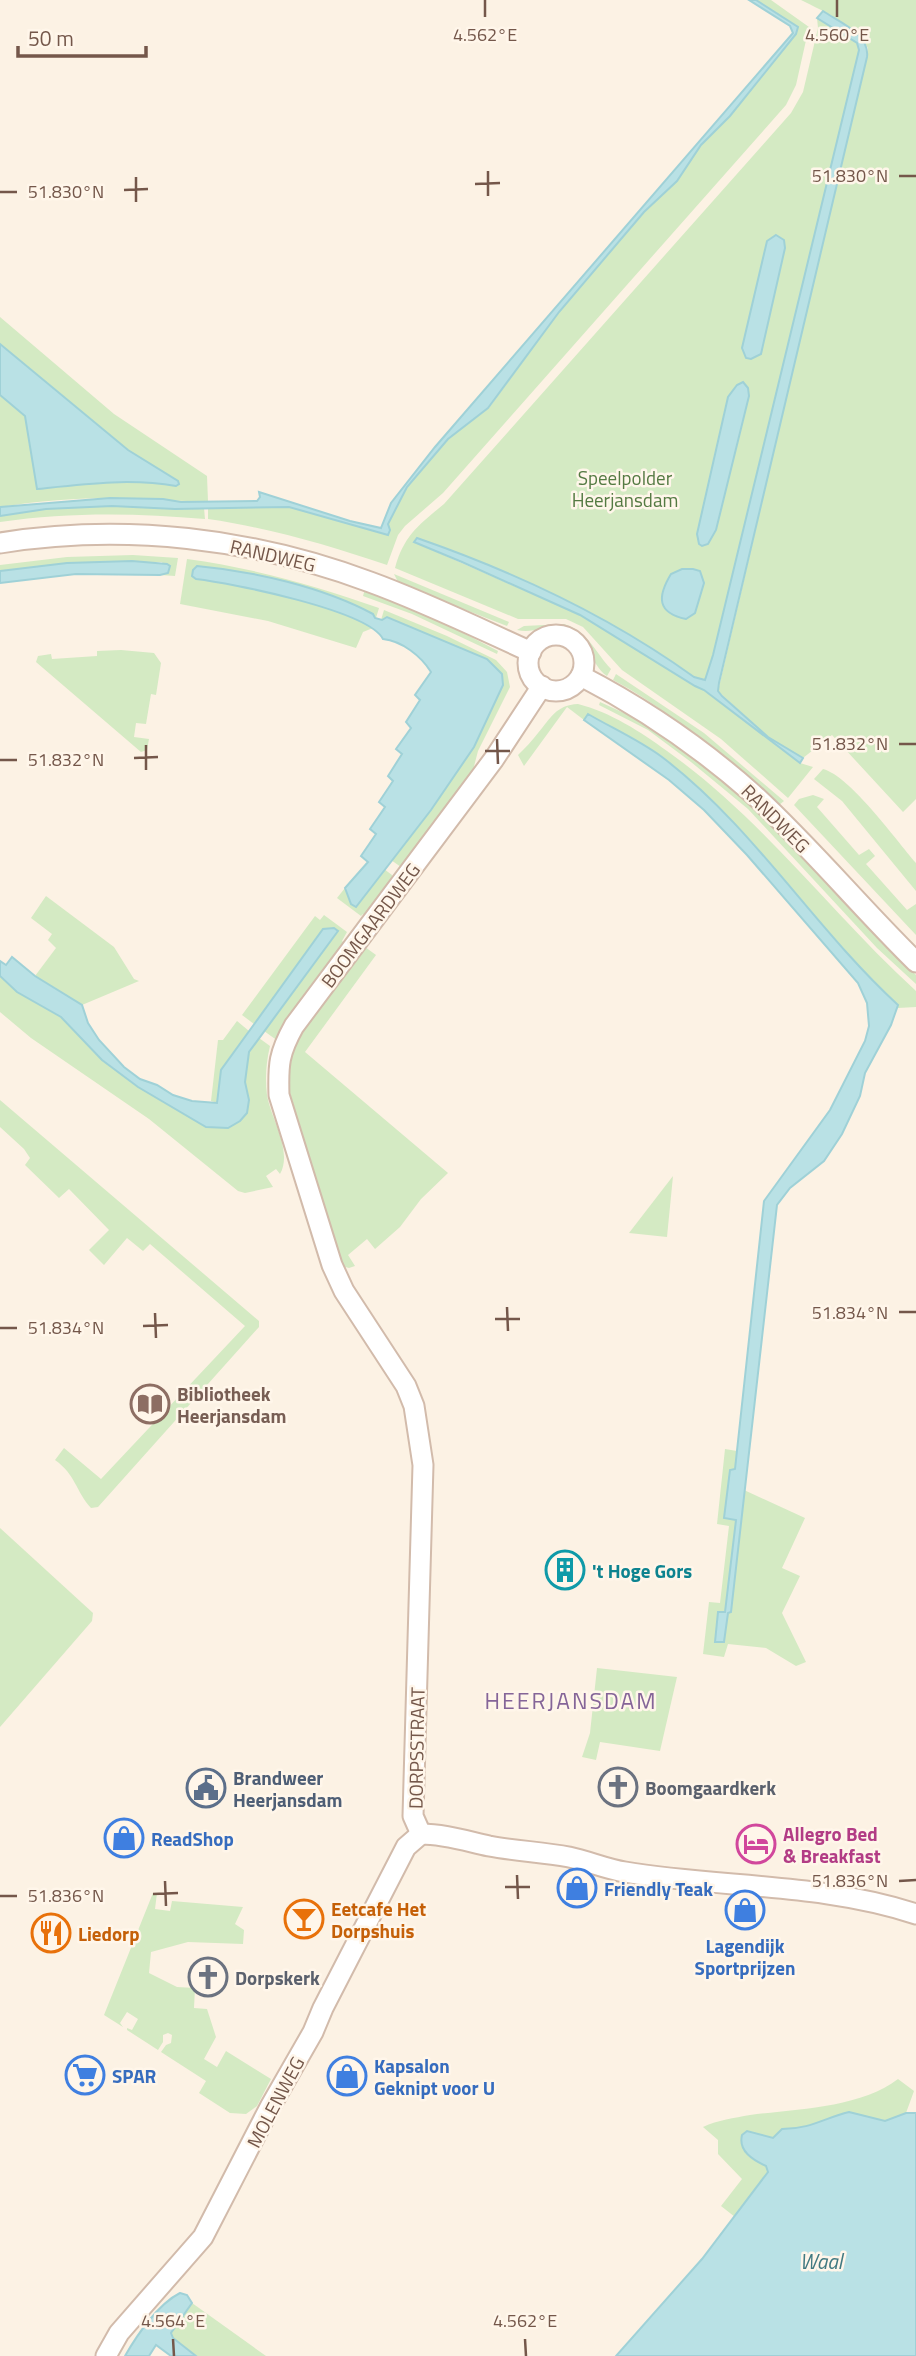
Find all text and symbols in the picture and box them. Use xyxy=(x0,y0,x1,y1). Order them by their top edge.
scale bar xyxy=(18,14,145,58)
text: 4.562°E xyxy=(453,21,517,48)
text: 4.560°E xyxy=(805,21,869,48)
text: 50 m xyxy=(28,22,74,54)
text: 51.830°N xyxy=(812,162,888,189)
text: 51.830°N xyxy=(28,178,104,205)
park label: Speelpolder Heerjansdam xyxy=(572,463,678,514)
street label: RANDWEG xyxy=(227,531,319,579)
text: 51.832°N xyxy=(812,730,888,757)
text: 51.832°N xyxy=(28,746,104,773)
street label: RANDWEG xyxy=(735,777,817,859)
street label: BOOMGAARDWEG xyxy=(313,856,427,994)
text: 51.834°N xyxy=(812,1299,888,1326)
text: 51.834°N xyxy=(28,1314,104,1341)
place label: Bibliotheek Heerjansdam xyxy=(177,1379,286,1430)
library icon: Bibliotheek Heerjansdam xyxy=(129,1383,171,1425)
building icon: 't Hoge Gors xyxy=(544,1549,586,1591)
place label: 't Hoge Gors xyxy=(592,1556,692,1585)
district label: HEERJANSDAM xyxy=(485,1683,657,1718)
street label: DORPSSTRAAT xyxy=(400,1687,432,1809)
place label: Brandweer Heerjansdam xyxy=(233,1763,342,1814)
church icon: Boomgaardkerk xyxy=(597,1766,639,1808)
public building icon: Brandweer Heerjansdam xyxy=(185,1767,227,1809)
place label: Boomgaardkerk xyxy=(645,1773,776,1802)
shop icon: ReadShop xyxy=(103,1817,145,1859)
place label: Allegro Bed & Breakfast xyxy=(783,1819,881,1870)
hotel icon: Allegro Bed & Breakfast xyxy=(735,1823,777,1865)
place label: ReadShop xyxy=(151,1824,234,1853)
shop icon: Friendly Teak xyxy=(556,1867,598,1909)
text: 51.836°N xyxy=(812,1867,888,1894)
place label: Friendly Teak xyxy=(604,1874,713,1903)
text: 51.836°N xyxy=(28,1882,104,1909)
shop icon: Lagendijk Sportprijzen xyxy=(724,1889,766,1931)
place label: Eetcafe Het Dorpshuis xyxy=(331,1894,426,1945)
bar icon: Eetcafe Het Dorpshuis xyxy=(283,1898,325,1940)
restaurant icon: Liedorp xyxy=(30,1912,72,1954)
place label: Liedorp xyxy=(78,1919,140,1948)
place label: Lagendijk Sportprijzen xyxy=(695,1931,795,1982)
church icon: Dorpskerk xyxy=(187,1956,229,1998)
place label: Dorpskerk xyxy=(235,1963,320,1992)
street label: MOLENWEG xyxy=(239,2051,311,2153)
place label: Kapsalon Geknipt voor U xyxy=(374,2051,495,2102)
supermarket icon: SPAR xyxy=(64,2054,106,2096)
shop icon: Kapsalon Geknipt voor U xyxy=(326,2055,368,2097)
place label: SPAR xyxy=(112,2061,156,2090)
water label: Waal xyxy=(800,2245,845,2277)
text: 4.564°E xyxy=(141,2307,205,2334)
text: 4.562°E xyxy=(493,2307,557,2334)

